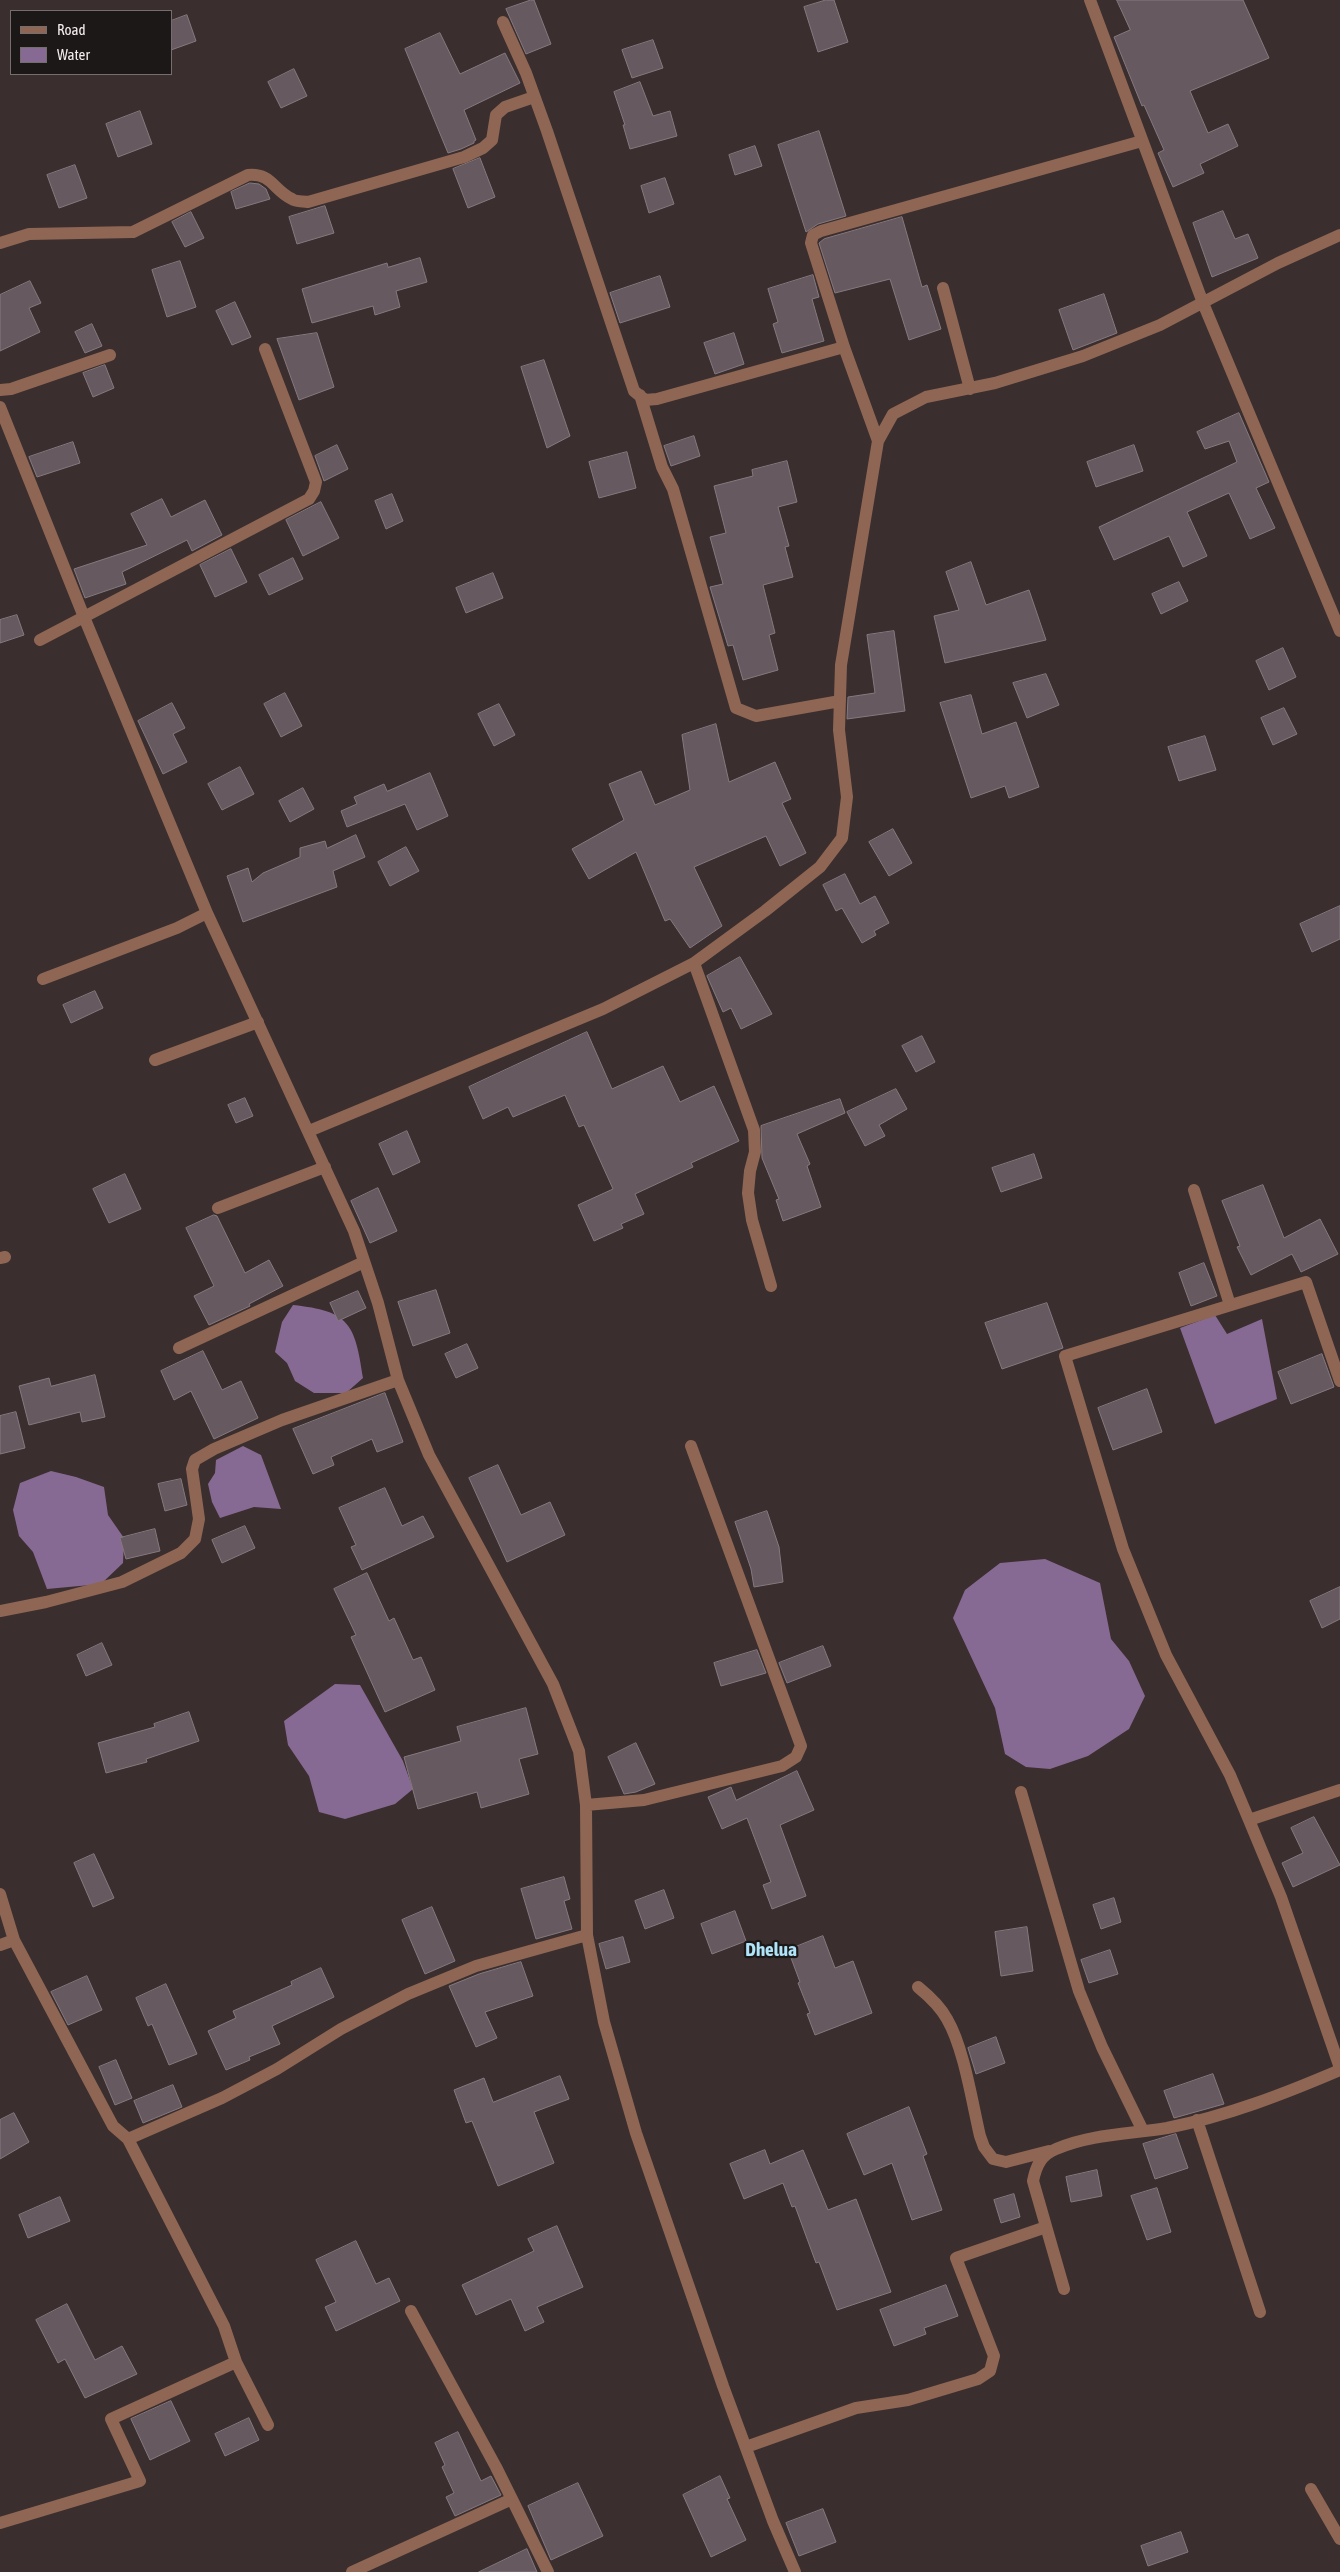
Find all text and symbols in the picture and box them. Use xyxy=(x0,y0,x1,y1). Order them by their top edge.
legend xyxy=(10,10,172,75)
text: Road xyxy=(57,21,86,38)
text: Water xyxy=(57,46,90,63)
district label: Dhelua xyxy=(745,1939,797,1961)

